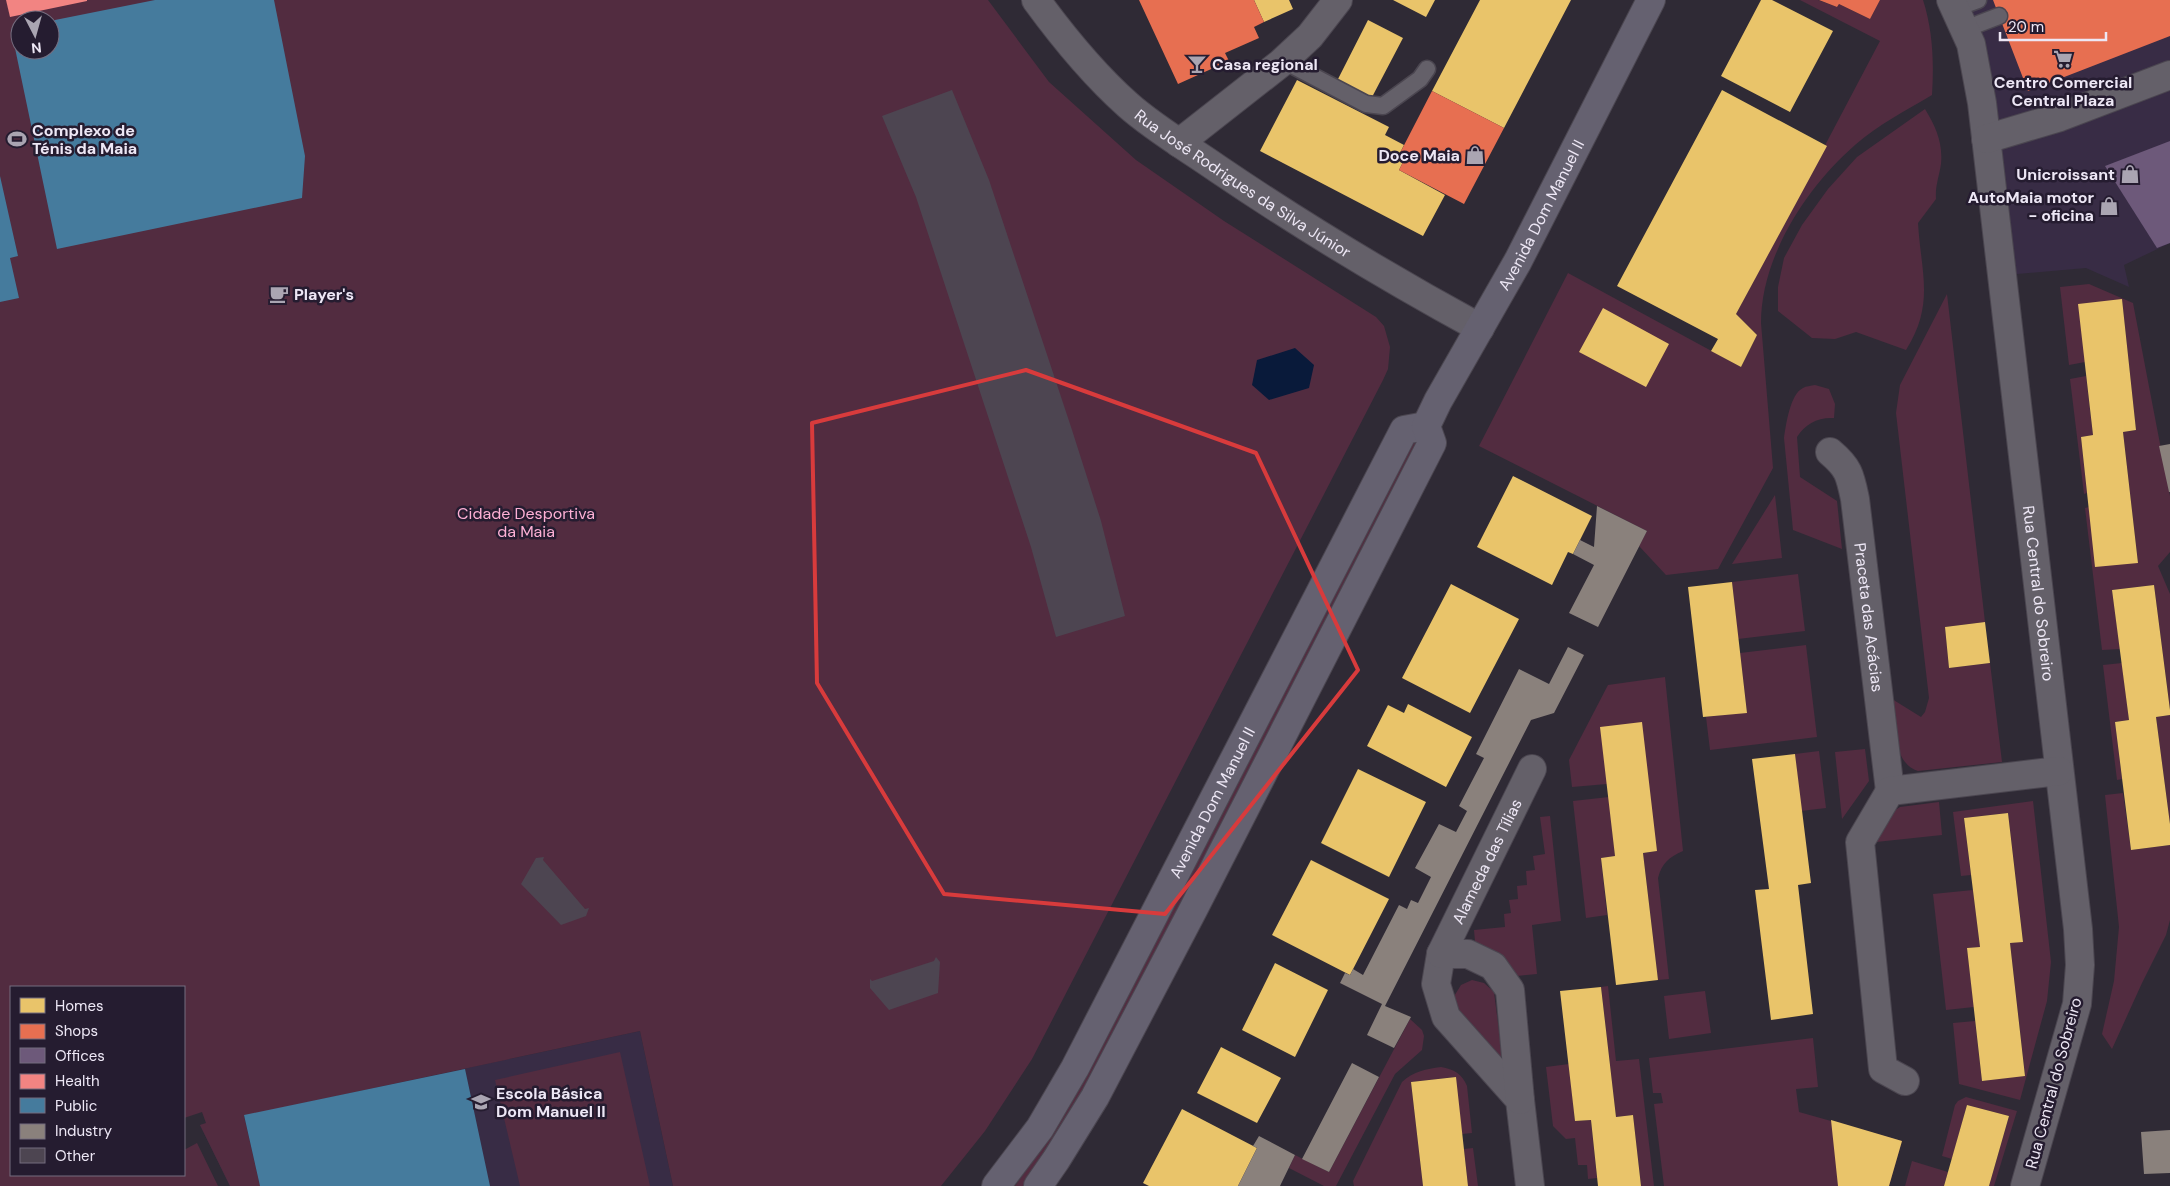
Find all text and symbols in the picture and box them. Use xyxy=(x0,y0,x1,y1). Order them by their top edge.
north arrow xyxy=(10,10,60,60)
scale bar xyxy=(2000,10,2106,42)
text: 20 m xyxy=(2008,17,2044,37)
text: N xyxy=(30,38,42,57)
supermarket icon: Centro Comercial Central Plaza xyxy=(2052,48,2074,70)
bar icon: Casa regional xyxy=(1186,53,1208,75)
place label: Casa regional xyxy=(1212,54,1318,75)
place label: Centro Comercial Central Plaza xyxy=(1994,72,2132,111)
street label: Rua José Rodrigues da Silva Júnior xyxy=(1130,105,1355,263)
place label: Complexo de Ténis da Maia xyxy=(32,120,137,159)
sports icon: Complexo de Ténis da Maia xyxy=(6,128,28,150)
street label: Avenida Dom Manuel II xyxy=(1493,136,1589,294)
shop icon: Doce Maia xyxy=(1464,144,1486,166)
place label: Doce Maia xyxy=(1379,145,1460,166)
shop icon: Unicroissant xyxy=(2119,163,2141,185)
place label: Unicroissant xyxy=(2016,164,2115,185)
place label: AutoMaia motor - oficina xyxy=(1968,187,2094,226)
shop icon: AutoMaia motor - oficina xyxy=(2098,195,2120,217)
cafe icon: Player's xyxy=(268,283,290,305)
place label: Player's xyxy=(294,284,354,305)
park label: Cidade Desportiva da Maia xyxy=(457,503,595,542)
street label: Rua Central do Sobreiro xyxy=(2018,505,2059,682)
street label: Praceta das Acácias xyxy=(1849,542,1888,693)
street label: Avenida Dom Manuel II xyxy=(1165,724,1260,882)
street label: Alameda das Tílias xyxy=(1447,795,1527,928)
legend xyxy=(10,986,185,1176)
street label: Rua Central do Sobreiro xyxy=(2021,995,2086,1171)
text: Homes xyxy=(55,996,104,1016)
text: Shops xyxy=(55,1021,98,1041)
text: Offices xyxy=(55,1046,105,1066)
text: Health xyxy=(55,1071,100,1091)
place label: Escola Básica Dom Manuel II xyxy=(496,1083,606,1122)
school or university icon: Escola Básica Dom Manuel II xyxy=(470,1091,492,1113)
text: Public xyxy=(55,1096,97,1116)
text: Industry xyxy=(55,1121,113,1141)
text: Other xyxy=(55,1146,96,1166)

